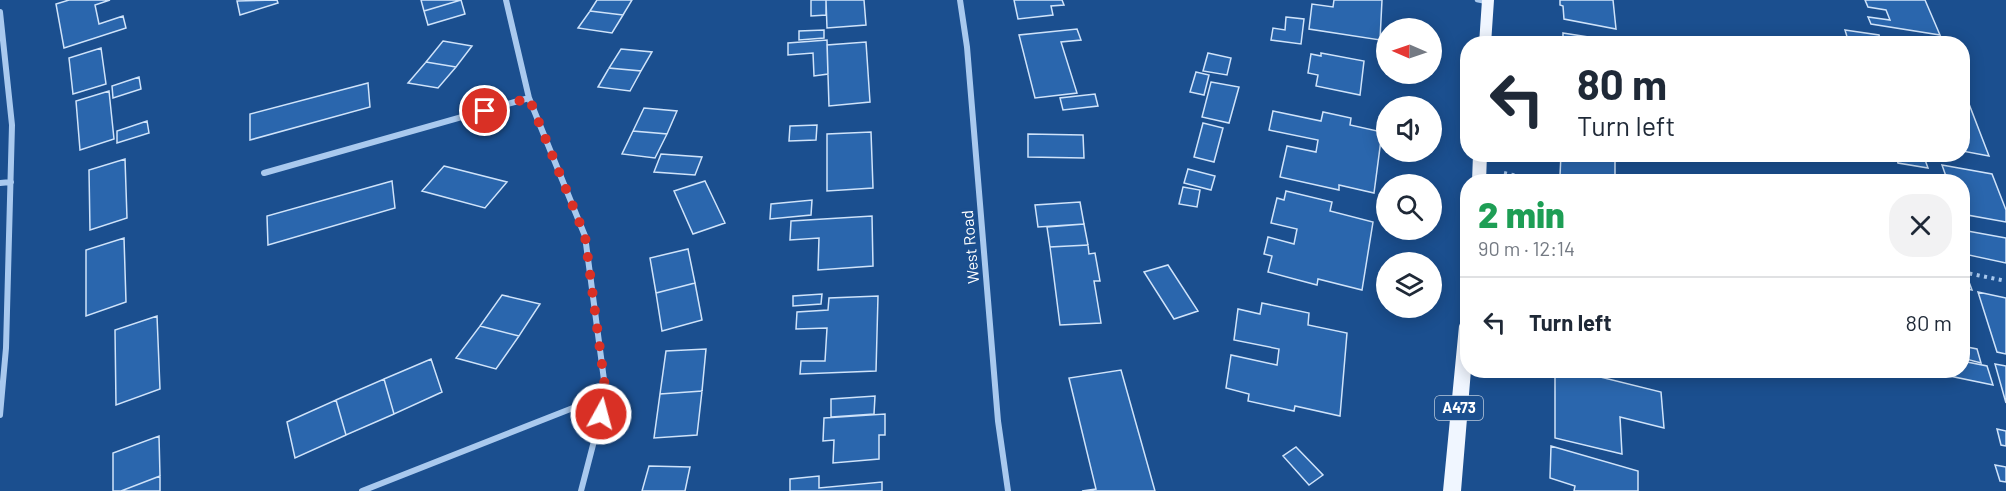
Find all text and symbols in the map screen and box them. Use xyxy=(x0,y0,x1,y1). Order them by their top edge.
north arrow xyxy=(1376,18,1442,84)
map controls xyxy=(1376,18,1442,318)
text: 80 m xyxy=(1577,58,1667,108)
icon: left xyxy=(1478,60,1556,138)
pin xyxy=(459,85,510,136)
icon: arrive xyxy=(468,94,501,127)
button: sound xyxy=(1376,96,1442,162)
text: Turn left xyxy=(1577,109,1675,141)
button: search xyxy=(1376,174,1442,240)
text: 2 min xyxy=(1478,192,1565,235)
button: close xyxy=(1889,194,1952,257)
street label: West Road xyxy=(957,209,982,285)
text: 90 m · 12:14 xyxy=(1478,236,1575,260)
button: layers xyxy=(1376,252,1442,318)
icon: left xyxy=(1478,306,1511,339)
text: Turn left xyxy=(1529,309,1612,335)
text: 80 m xyxy=(1906,309,1952,335)
position arrow xyxy=(569,382,633,446)
road number: A473 xyxy=(1435,396,1483,420)

